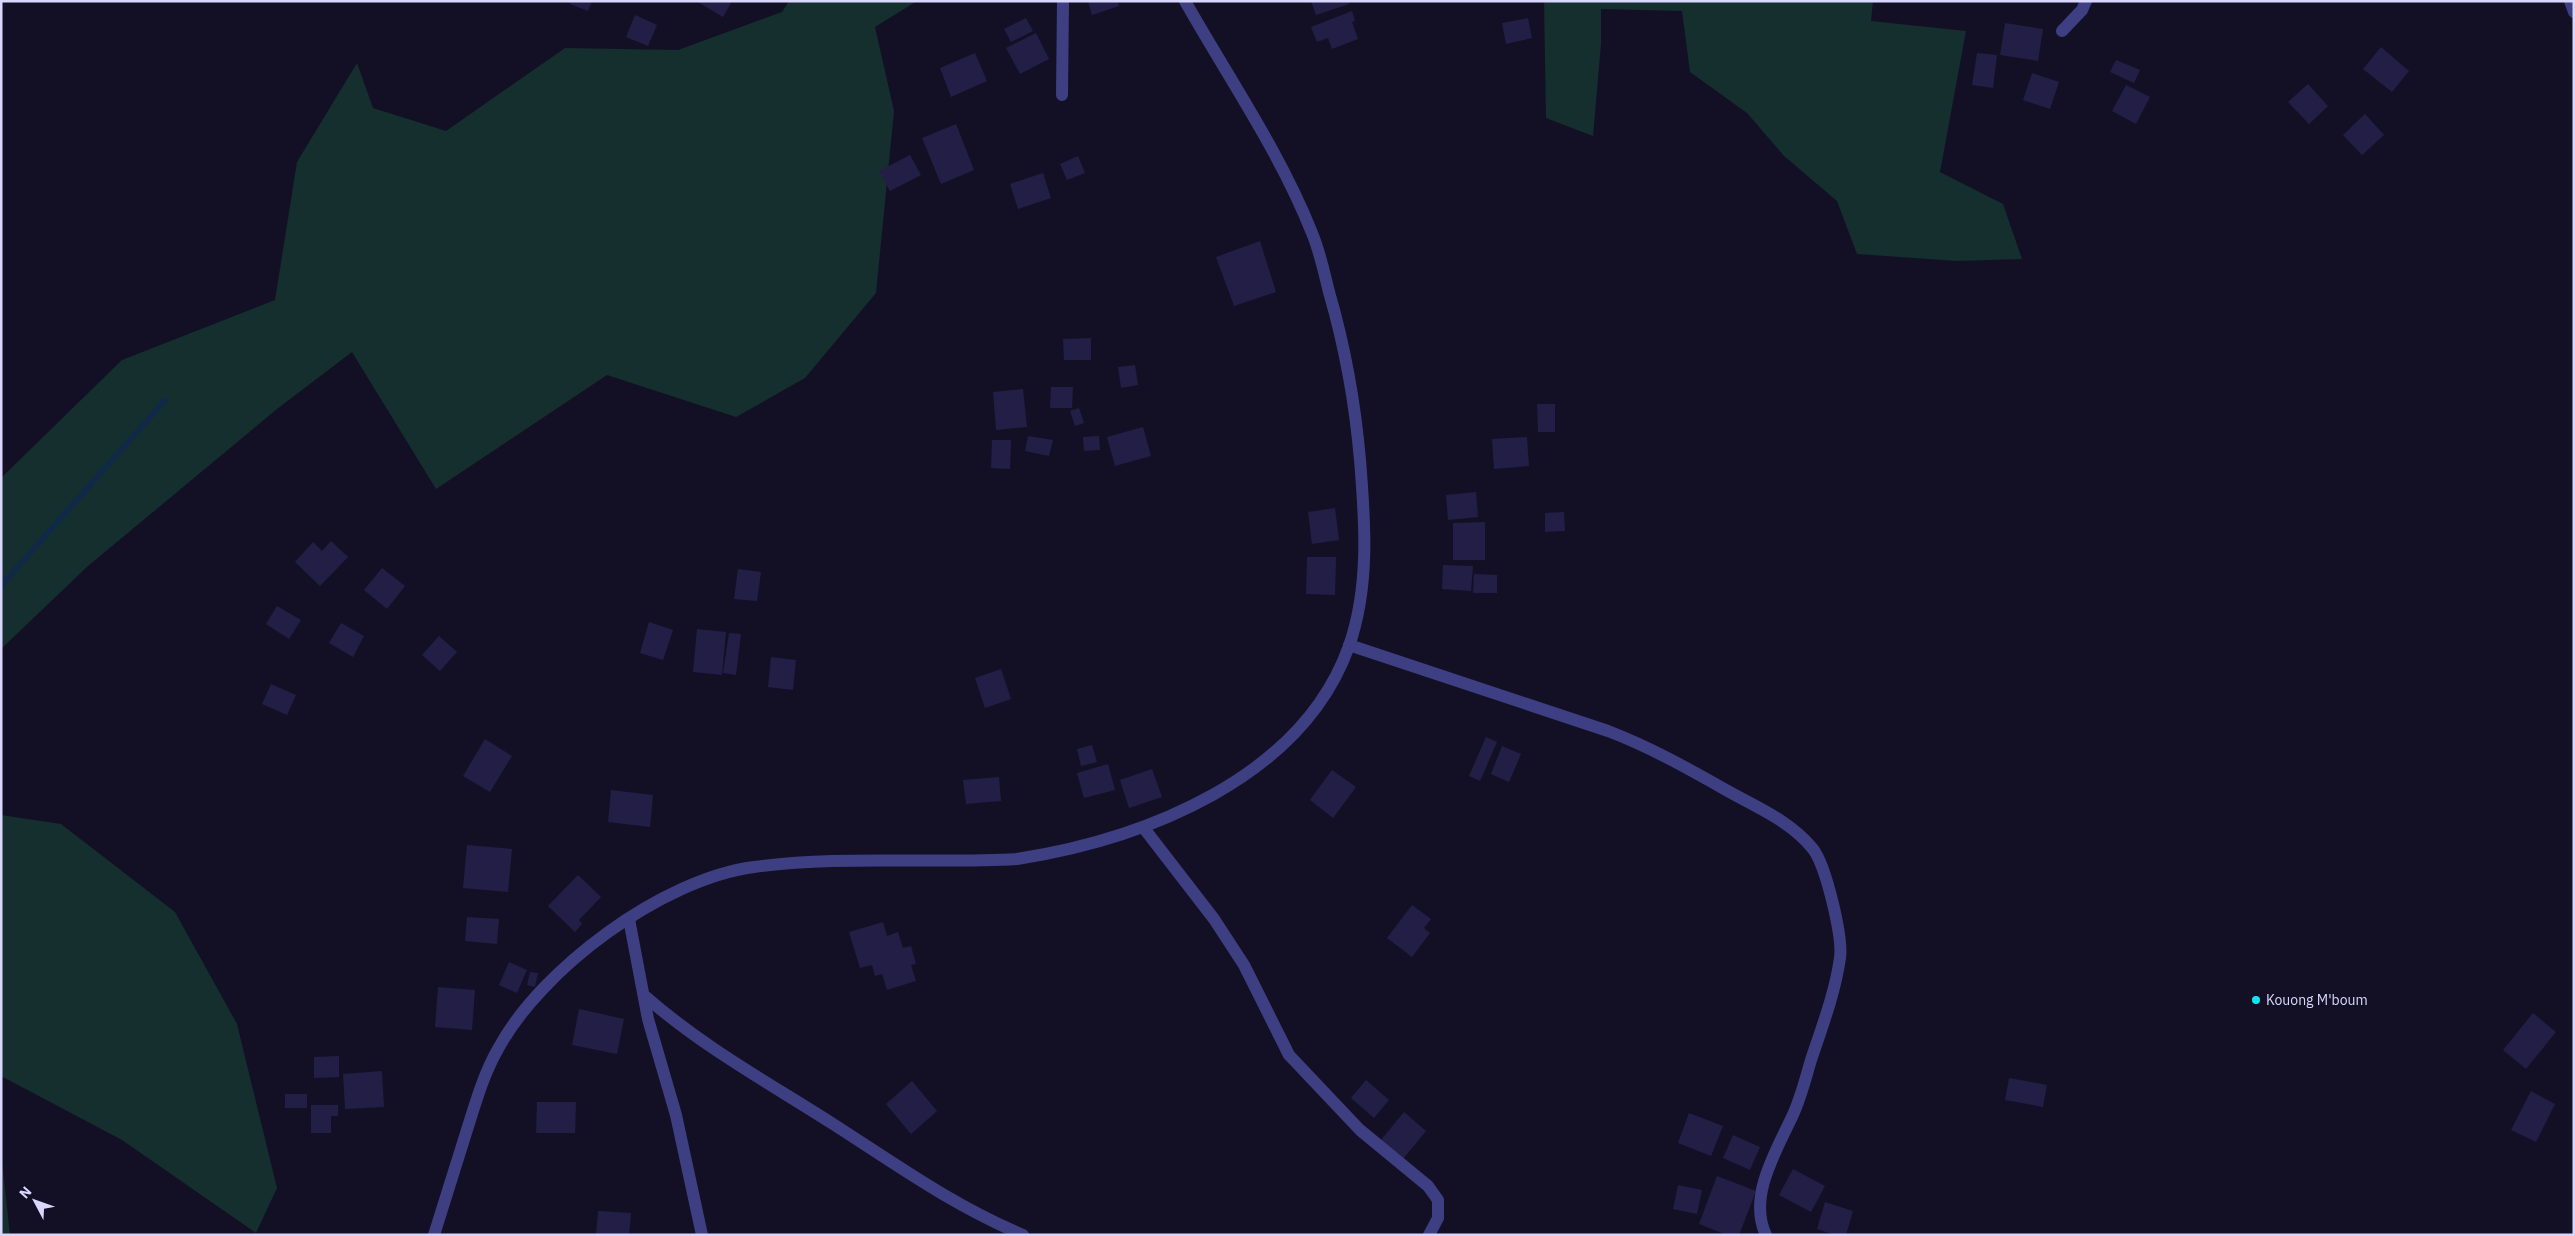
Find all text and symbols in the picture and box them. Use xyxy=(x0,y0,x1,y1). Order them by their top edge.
place label: Kouong M'boum xyxy=(2266,991,2368,1009)
marker: Kouong M'boum xyxy=(2250,994,2262,1006)
north arrow xyxy=(10,1176,60,1226)
text: N xyxy=(15,1183,35,1202)

